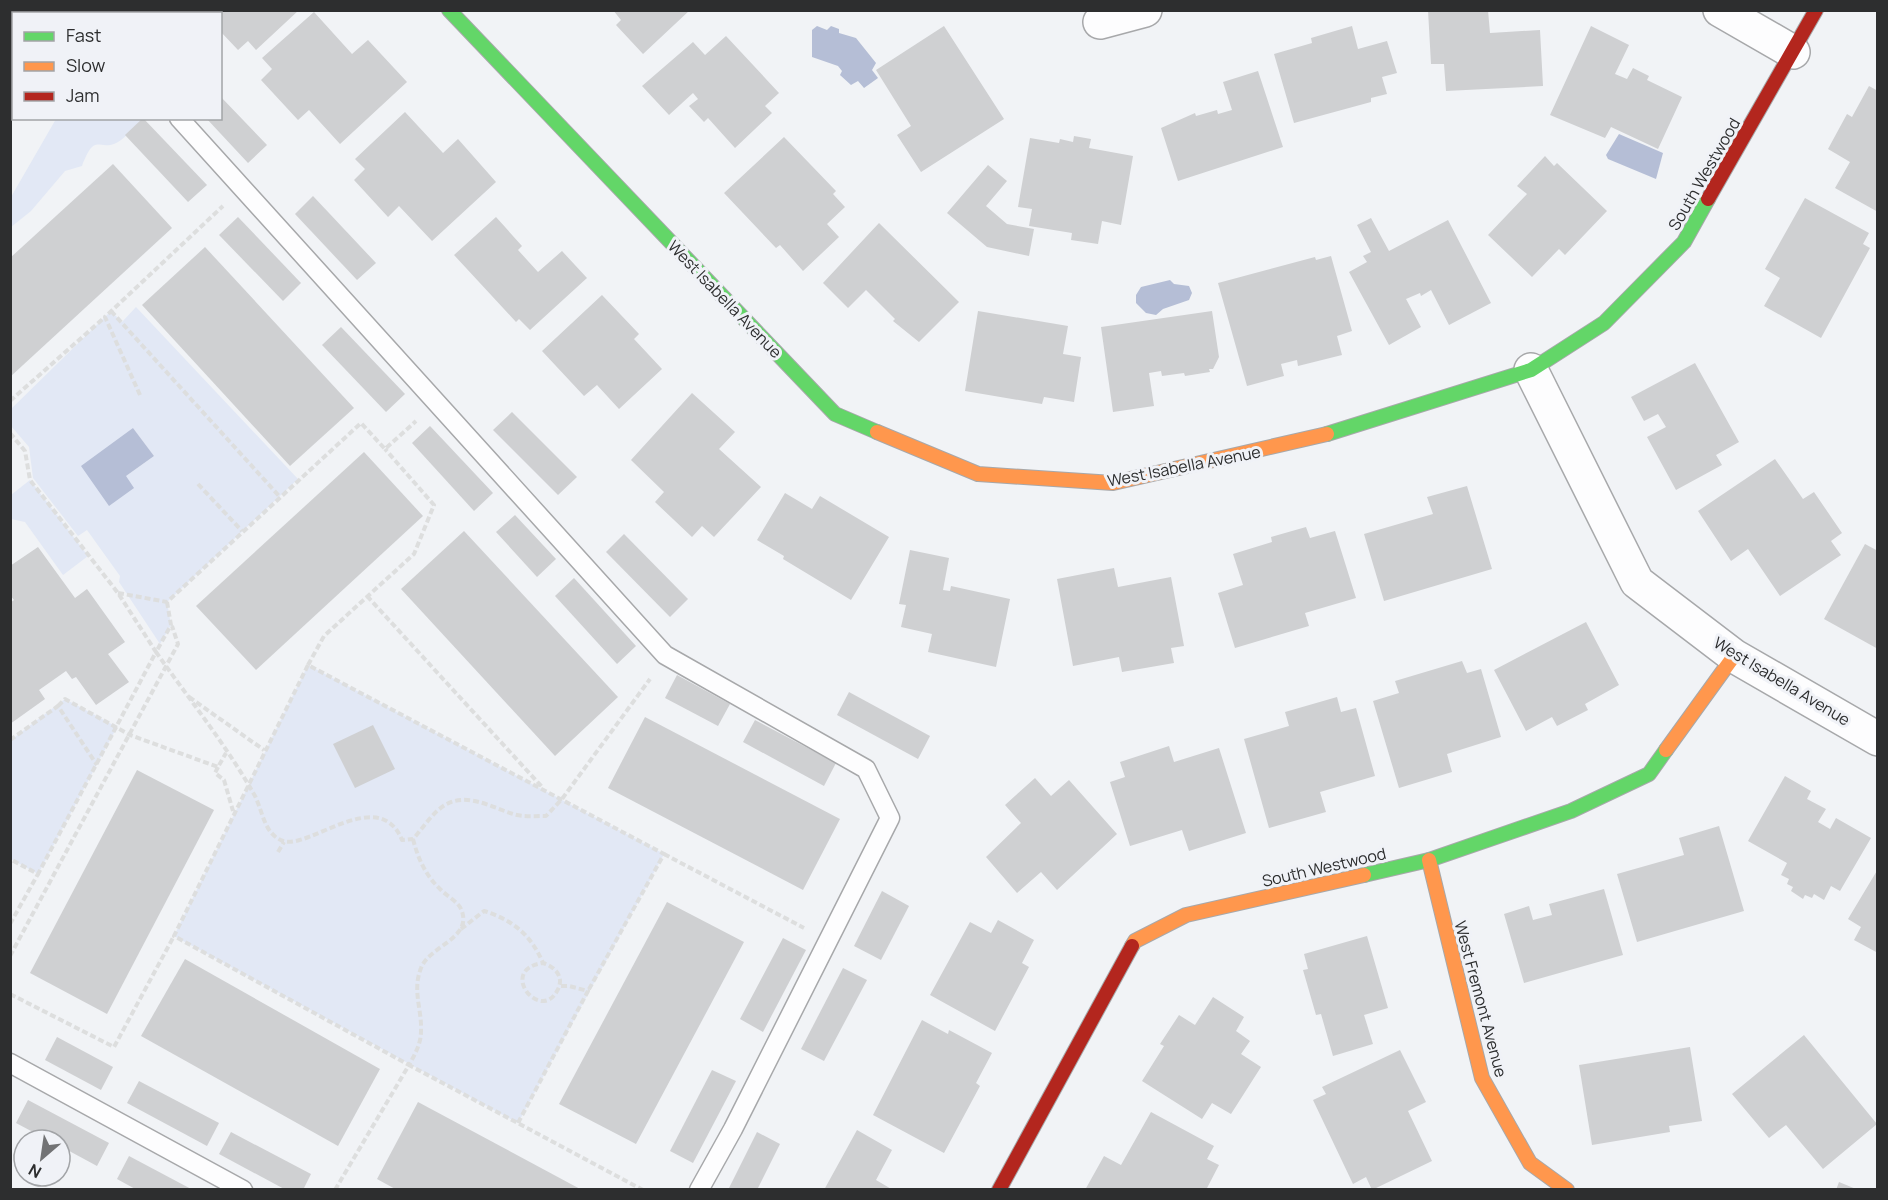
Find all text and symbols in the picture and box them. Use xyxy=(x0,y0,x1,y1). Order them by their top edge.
legend xyxy=(12,12,222,120)
text: Fast xyxy=(66,23,101,47)
text: Slow xyxy=(66,53,106,77)
text: Jam xyxy=(66,83,100,107)
street label: South Westwood xyxy=(1663,114,1745,234)
street label: West Isabella Avenue xyxy=(663,235,787,363)
street label: West Isabella Avenue xyxy=(1106,440,1262,492)
street label: West Isabella Avenue xyxy=(1710,632,1854,730)
street label: South Westwood xyxy=(1260,842,1388,892)
street label: West Fremont Avenue xyxy=(1450,918,1512,1080)
north arrow xyxy=(12,1128,72,1188)
text: N xyxy=(24,1159,45,1184)

